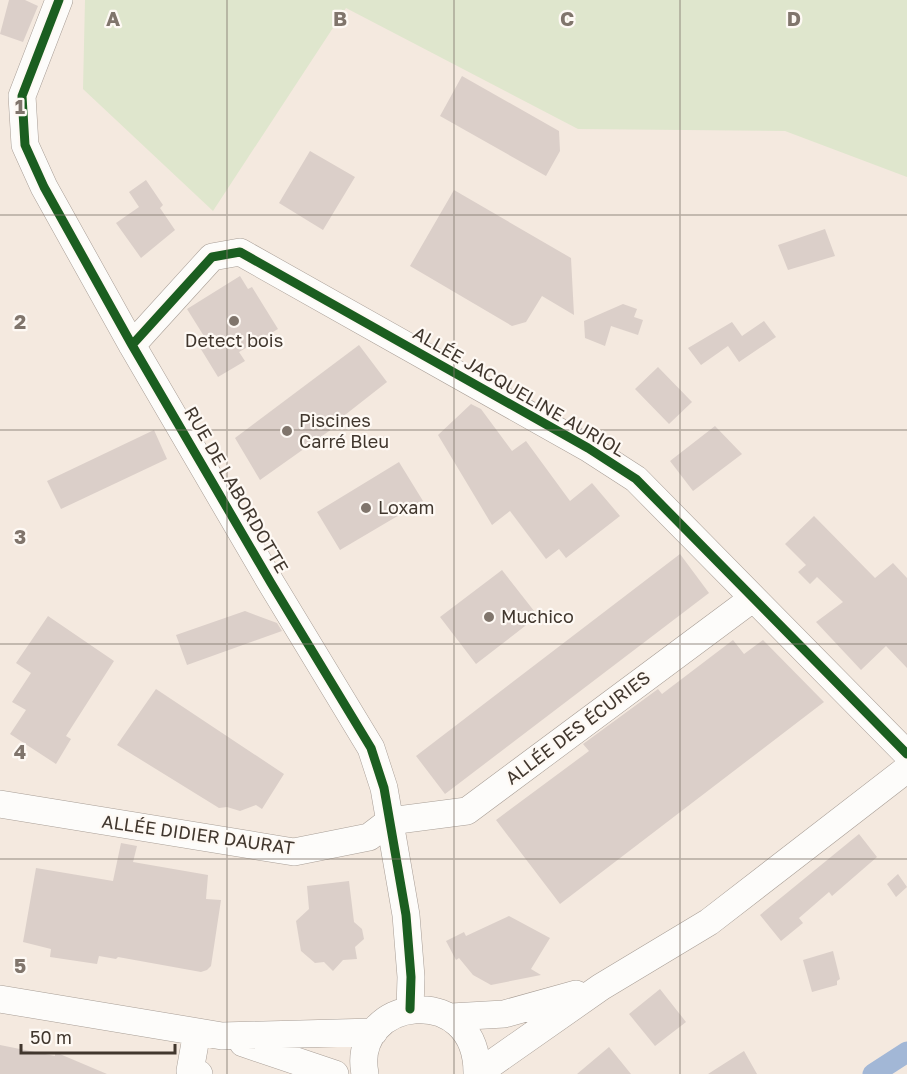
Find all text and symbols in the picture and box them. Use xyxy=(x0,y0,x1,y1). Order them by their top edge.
text: A xyxy=(106,6,120,30)
text: B xyxy=(333,6,347,30)
text: C xyxy=(560,6,574,30)
text: D xyxy=(787,6,801,30)
text: 1 xyxy=(15,94,25,118)
text: 2 xyxy=(14,309,26,333)
marker: Detect bois xyxy=(227,314,241,328)
street label: ALLÉE JACQUELINE AURIOL xyxy=(410,321,629,461)
place label: Detect bois xyxy=(185,329,283,351)
street label: RUE DE LABORDOTTE xyxy=(180,402,294,577)
place label: Piscines Carré Bleu xyxy=(299,409,389,452)
marker: Piscines Carré Bleu xyxy=(280,424,294,438)
place label: Loxam xyxy=(378,496,434,518)
marker: Loxam xyxy=(359,501,373,515)
text: 3 xyxy=(14,524,26,548)
place label: Muchico xyxy=(501,605,574,627)
marker: Muchico xyxy=(482,610,496,624)
street label: ALLÉE DES ÉCURIES xyxy=(501,666,654,789)
text: 4 xyxy=(14,739,26,763)
street label: ALLÉE DIDIER DAURAT xyxy=(100,810,296,858)
text: 5 xyxy=(14,953,26,977)
scale bar xyxy=(21,1017,176,1055)
text: 50 m xyxy=(30,1026,72,1048)

